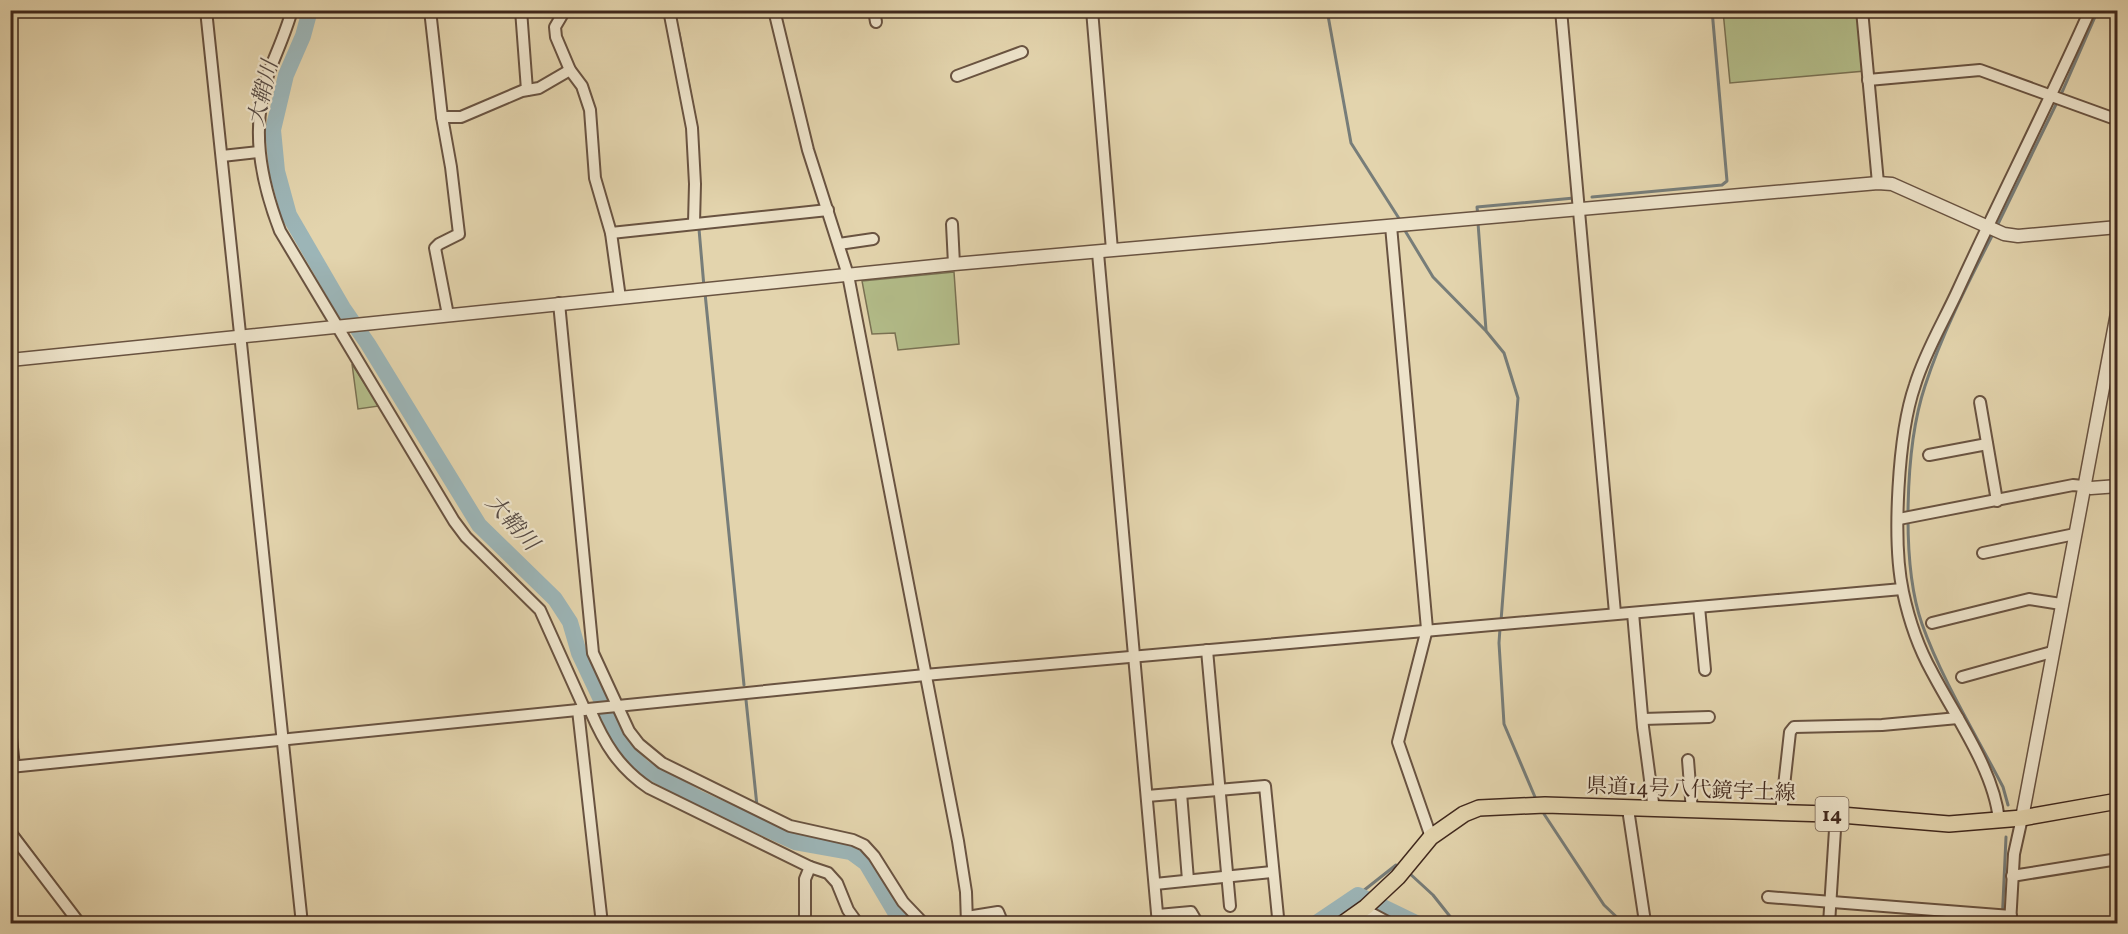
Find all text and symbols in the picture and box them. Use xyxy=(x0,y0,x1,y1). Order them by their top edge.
water label: 大鞘川 xyxy=(242,56,287,129)
water label: 大鞘川 xyxy=(478,489,546,560)
street label: 県道14号八代鏡宇土線 xyxy=(1586,772,1796,809)
road number: 14 xyxy=(1816,797,1848,831)

